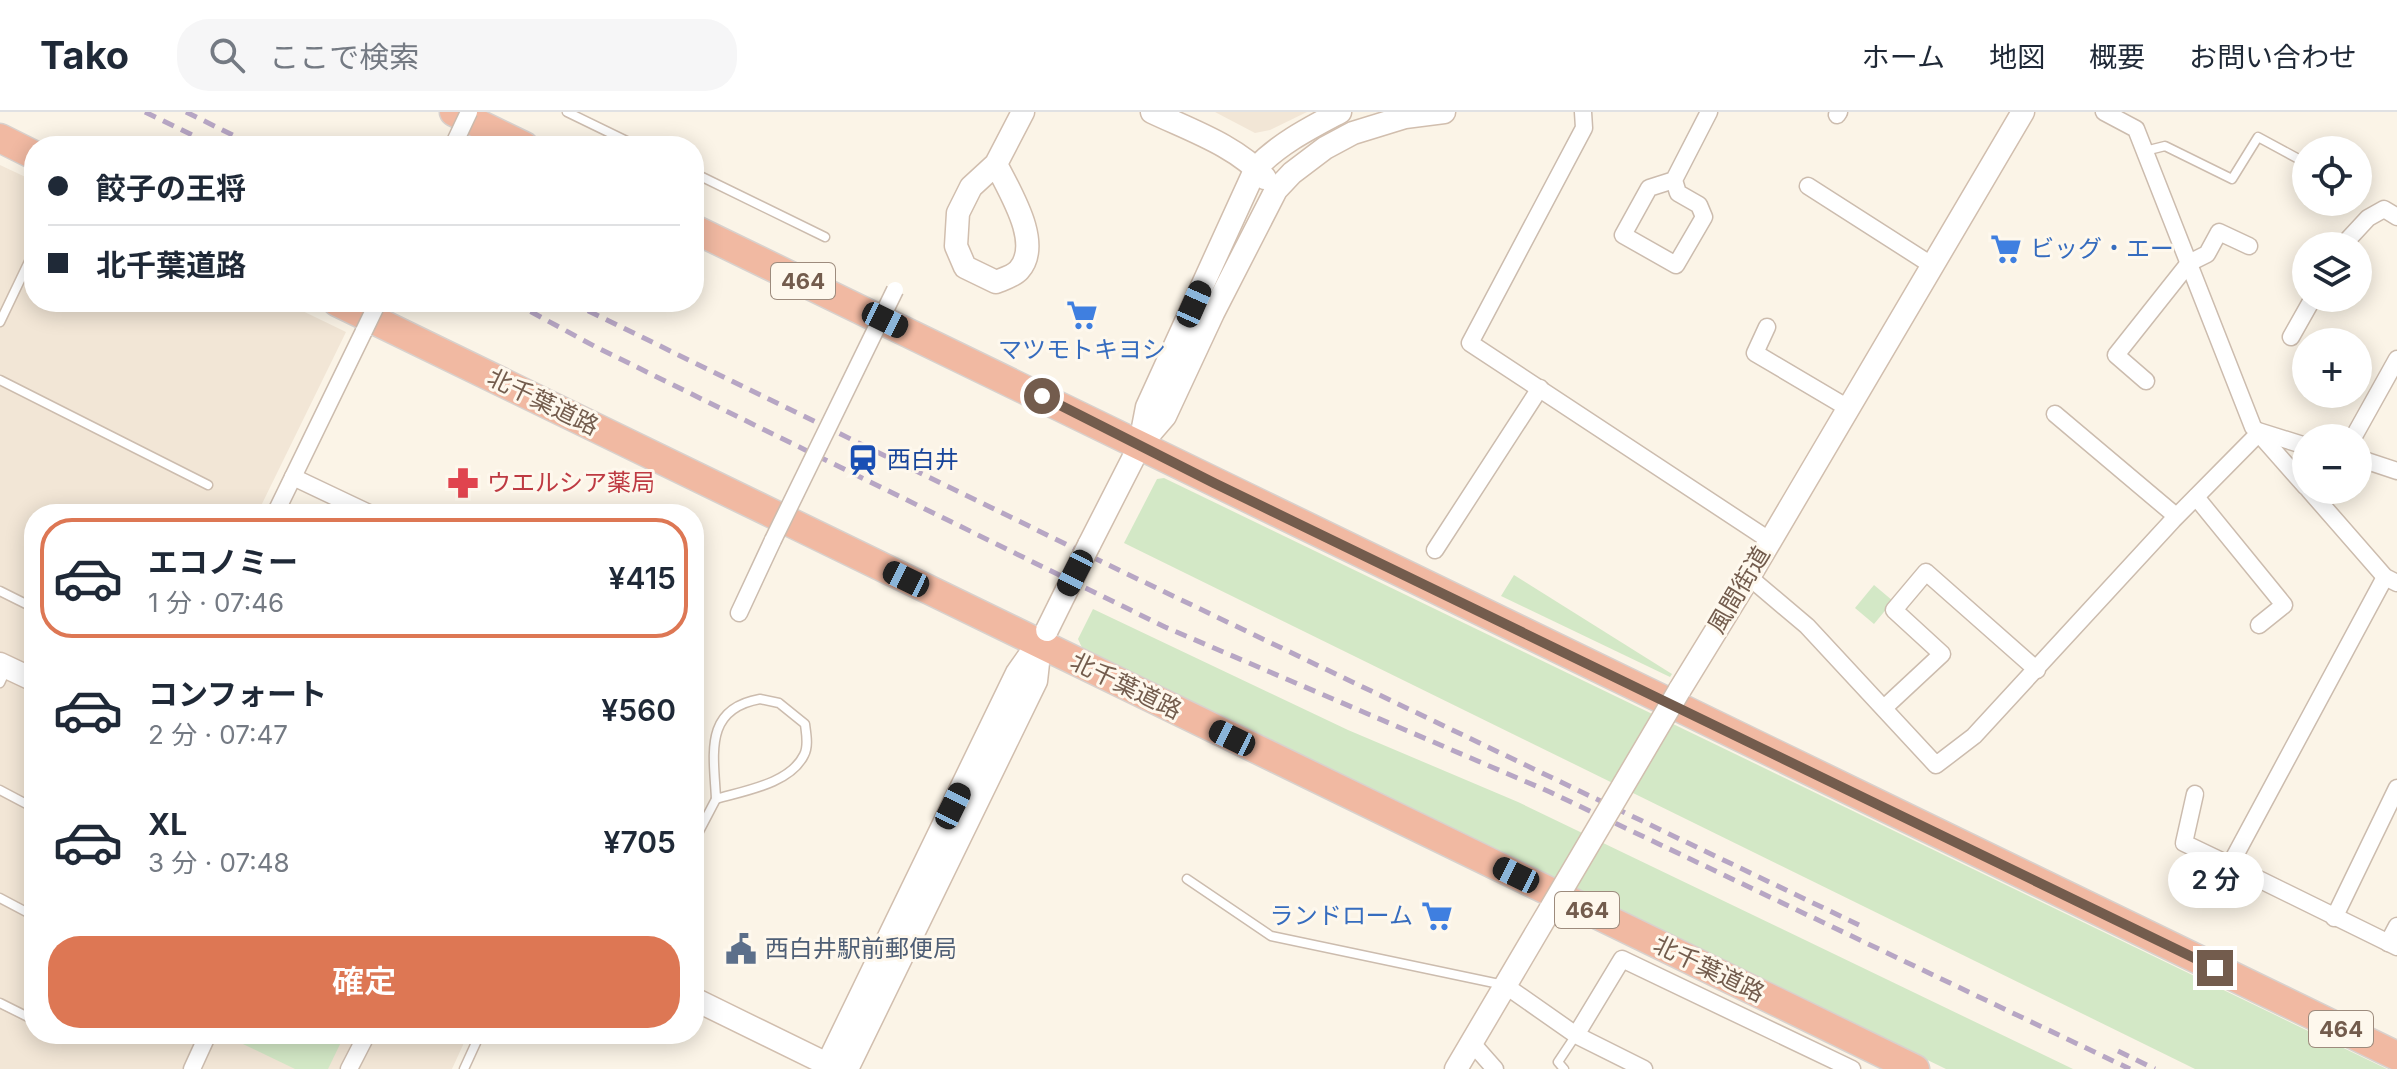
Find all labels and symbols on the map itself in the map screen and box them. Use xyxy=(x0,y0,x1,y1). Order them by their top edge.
supermarket icon: ビッグ・エー xyxy=(1989,232,2023,266)
place label: ビッグ・エー xyxy=(2030,234,2174,263)
road number: 464 xyxy=(771,263,835,299)
car xyxy=(1173,277,1215,331)
supermarket icon: マツモトキヨシ xyxy=(1065,298,1099,332)
car xyxy=(858,299,912,341)
place label: マツモトキヨシ xyxy=(998,335,1166,364)
street label: 北千葉道路 xyxy=(483,362,604,441)
route start xyxy=(1024,378,1060,414)
station icon: 西白井 xyxy=(846,443,880,477)
place label: 西白井 xyxy=(887,445,959,474)
pharmacy icon: ウエルシア薬局 xyxy=(446,466,480,500)
place label: ウエルシア薬局 xyxy=(487,468,655,497)
street label: 風間街道 xyxy=(1701,541,1776,638)
car xyxy=(1053,546,1097,600)
car xyxy=(879,558,933,600)
street label: 北千葉道路 xyxy=(1066,646,1187,725)
car xyxy=(1205,717,1259,759)
car xyxy=(932,779,974,833)
callout: 2 分 xyxy=(2167,852,2263,908)
car xyxy=(1489,854,1543,896)
road number: 464 xyxy=(1555,892,1619,928)
supermarket icon: ランドローム xyxy=(1420,899,1454,933)
place label: ランドローム xyxy=(1270,901,1413,930)
street label: 北千葉道路 xyxy=(1649,929,1770,1008)
public building icon: 西白井駅前郵便局 xyxy=(724,932,758,966)
place label: 西白井駅前郵便局 xyxy=(765,934,957,963)
route end xyxy=(2197,950,2233,986)
road number: 464 xyxy=(2309,1011,2373,1047)

